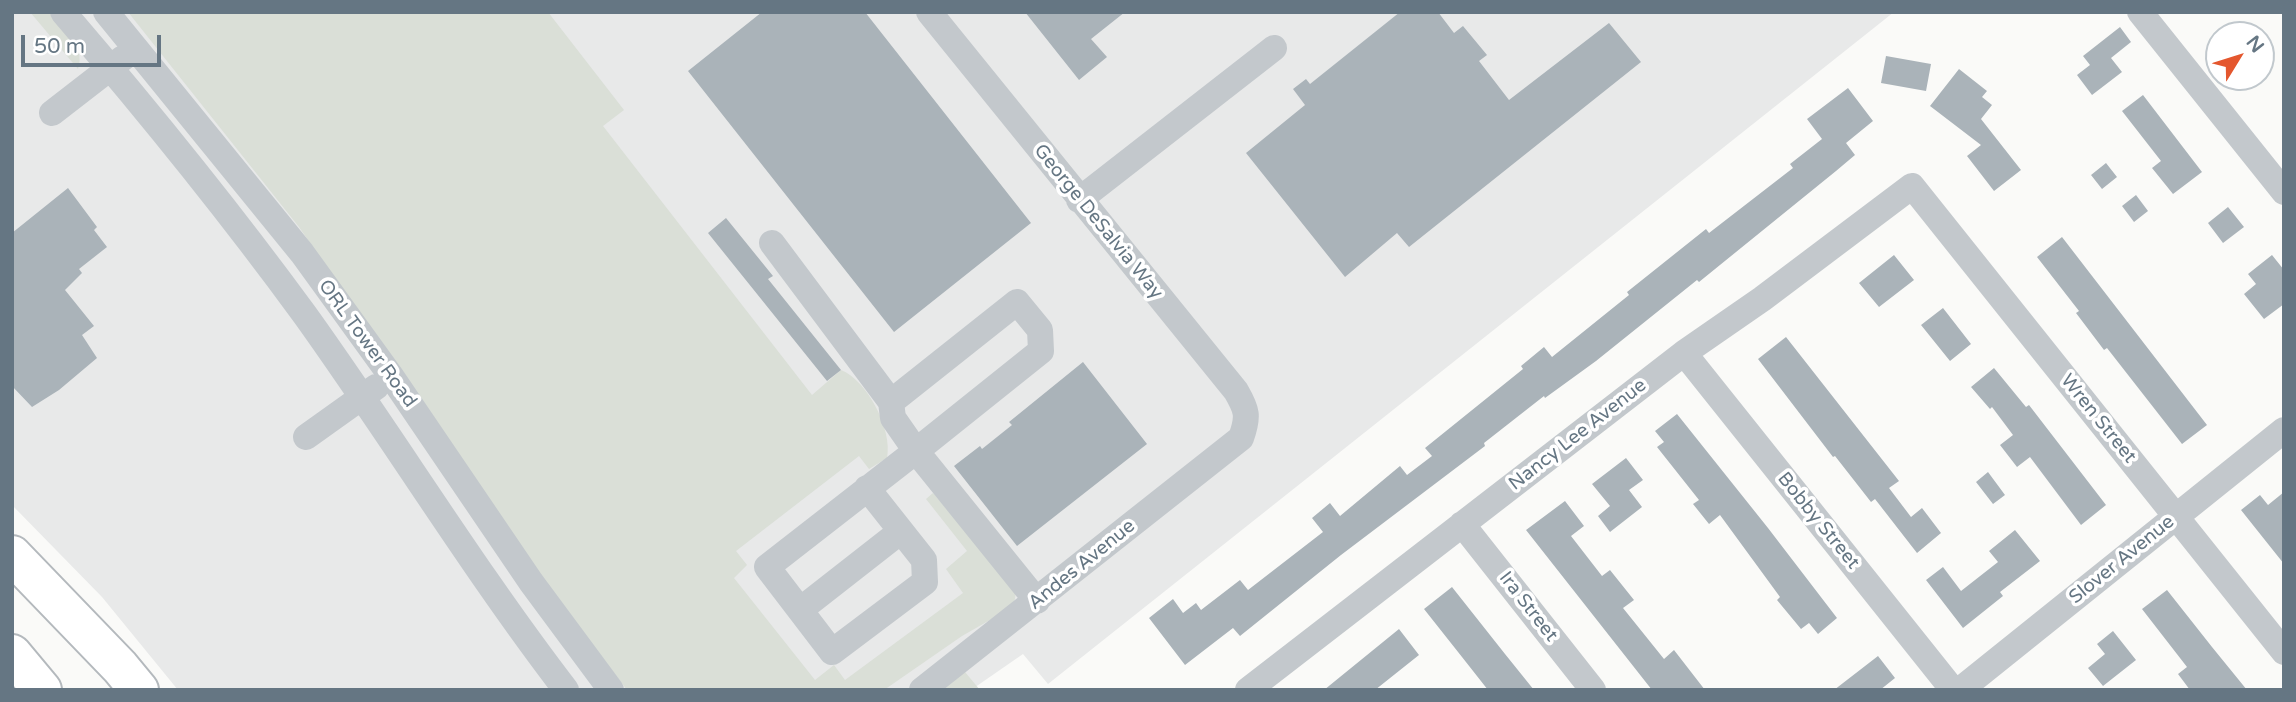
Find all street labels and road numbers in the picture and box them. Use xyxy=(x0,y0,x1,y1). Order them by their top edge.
street label: George DeSalvia Way xyxy=(1029,140,1167,304)
street label: ORL Tower Road xyxy=(313,276,421,412)
street label: Wren Street xyxy=(2055,370,2141,468)
street label: Nancy Lee Avenue xyxy=(1505,374,1651,496)
street label: Bobby Street xyxy=(1772,468,1864,574)
street label: Slover Avenue xyxy=(2065,511,2179,609)
street label: Andes Avenue xyxy=(1024,515,1140,615)
street label: Ira Street xyxy=(1494,568,1562,646)

